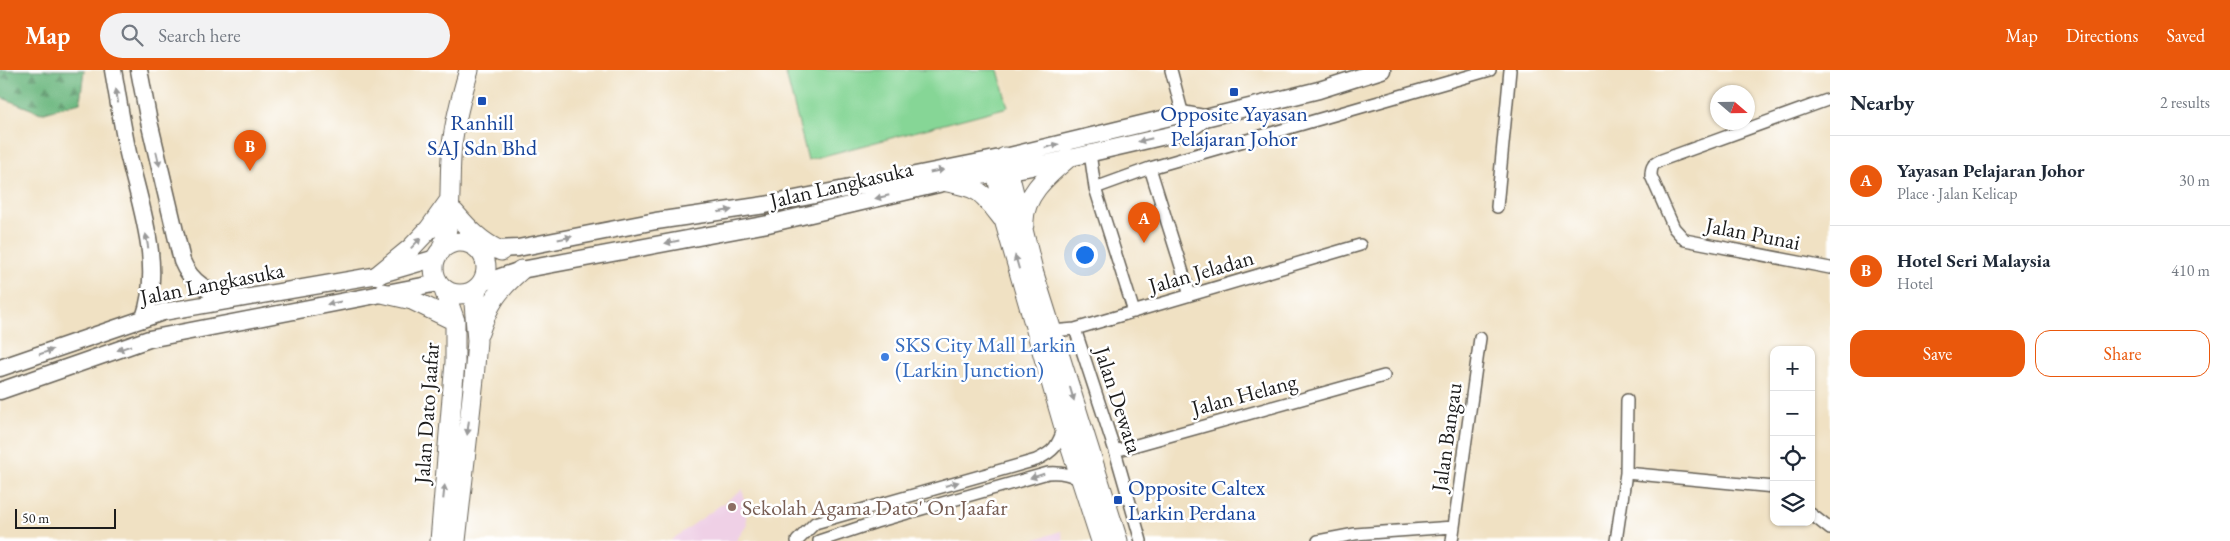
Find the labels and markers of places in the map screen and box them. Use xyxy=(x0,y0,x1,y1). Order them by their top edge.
marker: Opposite Yayasan Pelajaran Johor xyxy=(1228,86,1240,98)
marker: Ranhill SAJ Sdn Bhd xyxy=(476,95,488,107)
place label: Opposite Yayasan Pelajaran Johor xyxy=(1160,99,1308,153)
place label: Ranhill SAJ Sdn Bhd xyxy=(427,108,538,162)
pin: B xyxy=(234,130,266,171)
pin: A xyxy=(1128,202,1160,243)
place label: SKS City Mall Larkin (Larkin Junction) xyxy=(895,330,1077,384)
marker: SKS City Mall Larkin (Larkin Junction) xyxy=(879,351,891,363)
place label: Opposite Caltex Larkin Perdana xyxy=(1128,473,1266,527)
place label: Sekolah Agama Dato' On Jaafar xyxy=(742,493,1008,522)
marker: Opposite Caltex Larkin Perdana xyxy=(1112,494,1124,506)
marker: Sekolah Agama Dato' On Jaafar xyxy=(726,501,738,513)

